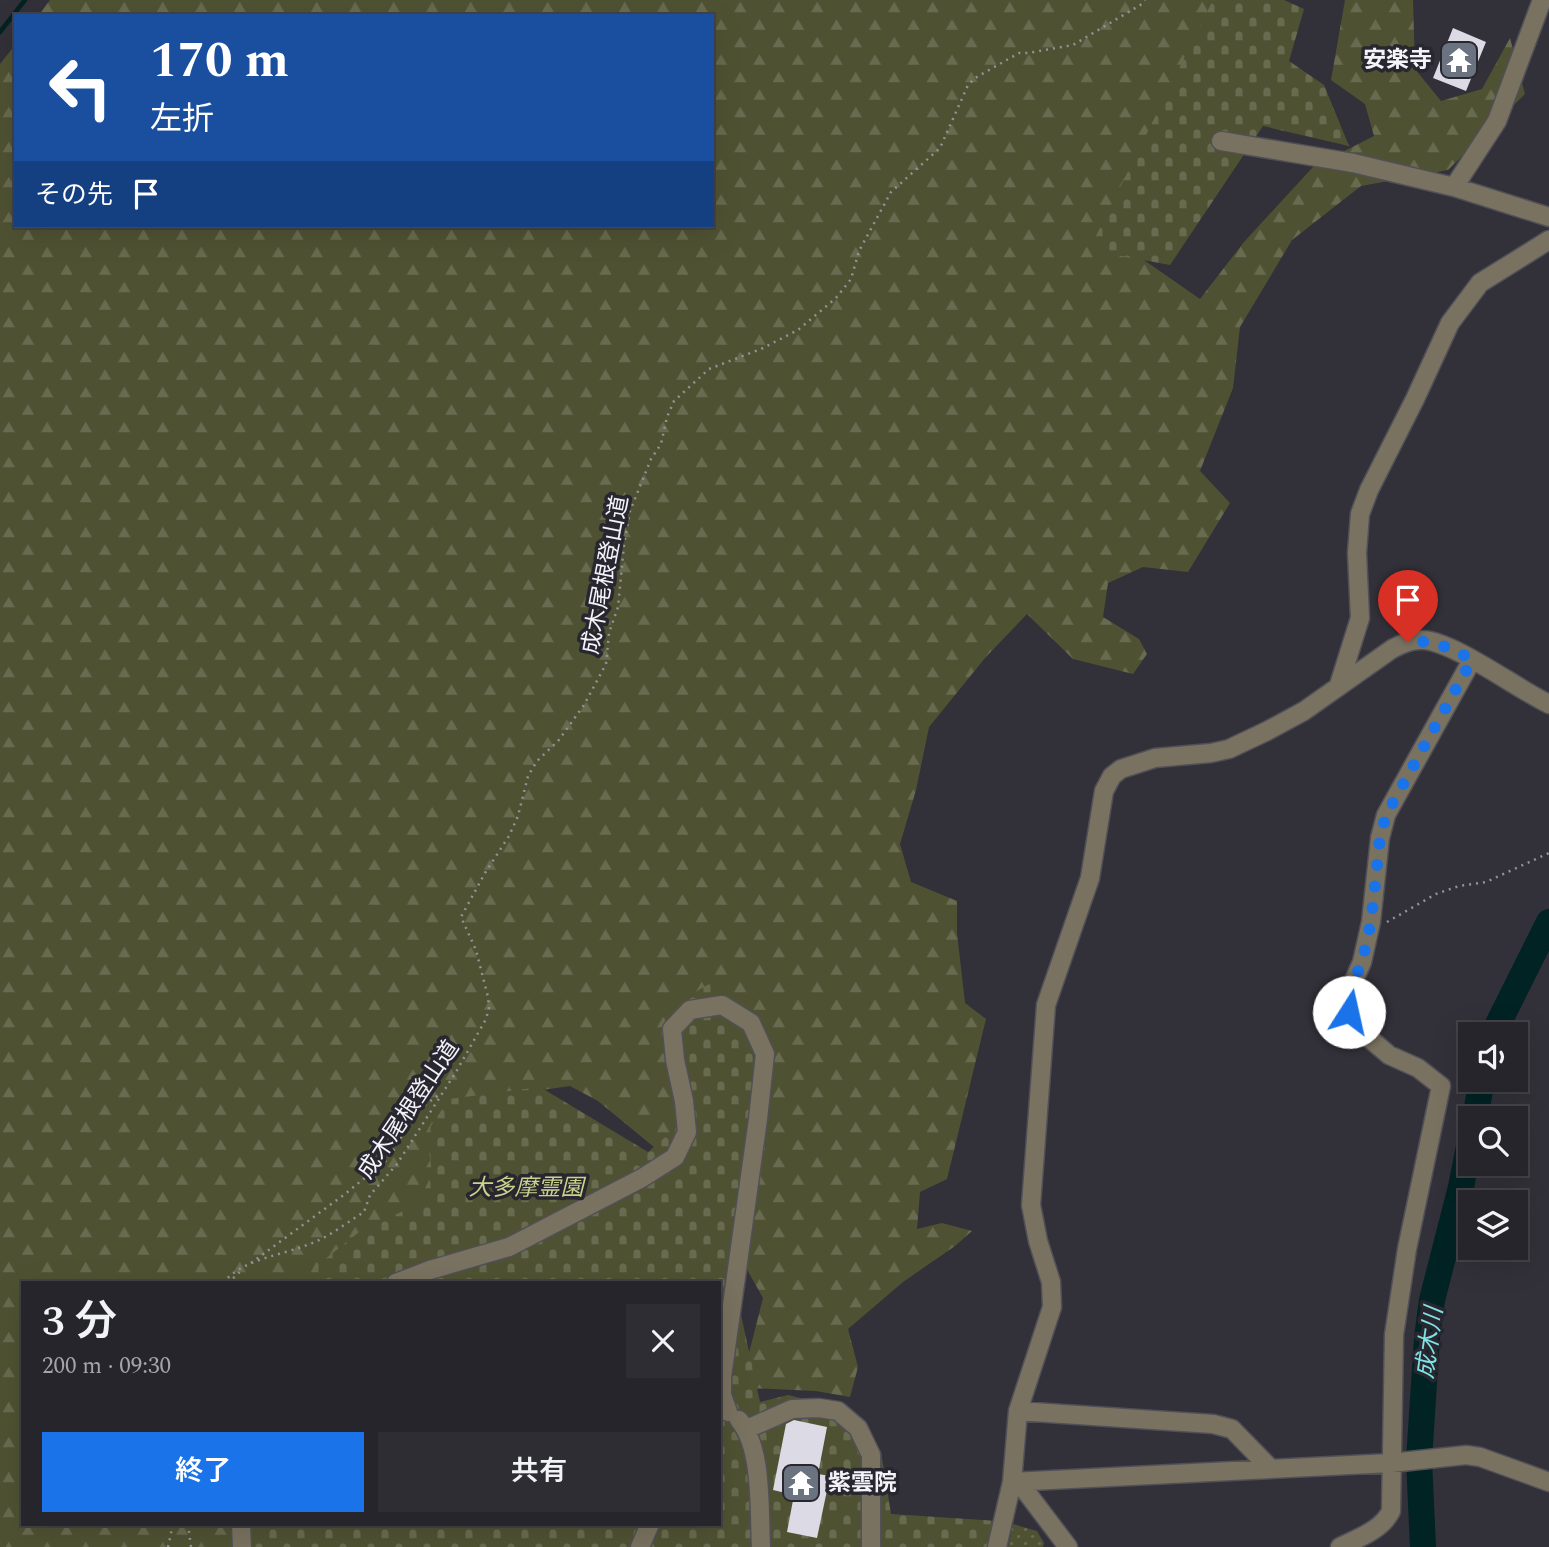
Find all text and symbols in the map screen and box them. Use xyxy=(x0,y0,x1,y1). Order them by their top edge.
text: 170 m xyxy=(150,24,289,99)
temple icon: 安楽寺 xyxy=(1438,39,1480,81)
icon: left xyxy=(35,42,126,133)
place label: 安楽寺 xyxy=(1363,43,1432,78)
text: 左折 xyxy=(150,95,214,144)
text: その先 xyxy=(35,175,113,215)
icon: arrive xyxy=(127,175,165,213)
street label: 成木尾根登山道 xyxy=(573,493,639,657)
pin xyxy=(1378,570,1438,642)
icon: arrive xyxy=(1389,581,1427,619)
position arrow xyxy=(1312,975,1386,1049)
map controls xyxy=(1458,1022,1528,1260)
button: sound xyxy=(1458,1022,1528,1092)
street label: 成木尾根登山道 xyxy=(349,1033,469,1187)
button: search xyxy=(1458,1106,1528,1176)
park label: 大多摩霊園 xyxy=(469,1171,587,1206)
button: layers xyxy=(1458,1190,1528,1260)
text: 3 分 xyxy=(42,1291,117,1354)
water label: 成木川 xyxy=(1407,1302,1453,1381)
button: close xyxy=(626,1304,700,1378)
text: 200 m · 09:30 xyxy=(42,1349,171,1384)
button: 終了 xyxy=(42,1432,364,1512)
button: 共有 xyxy=(378,1432,700,1512)
temple icon: 紫雲院 xyxy=(780,1462,822,1504)
place label: 紫雲院 xyxy=(828,1466,897,1501)

